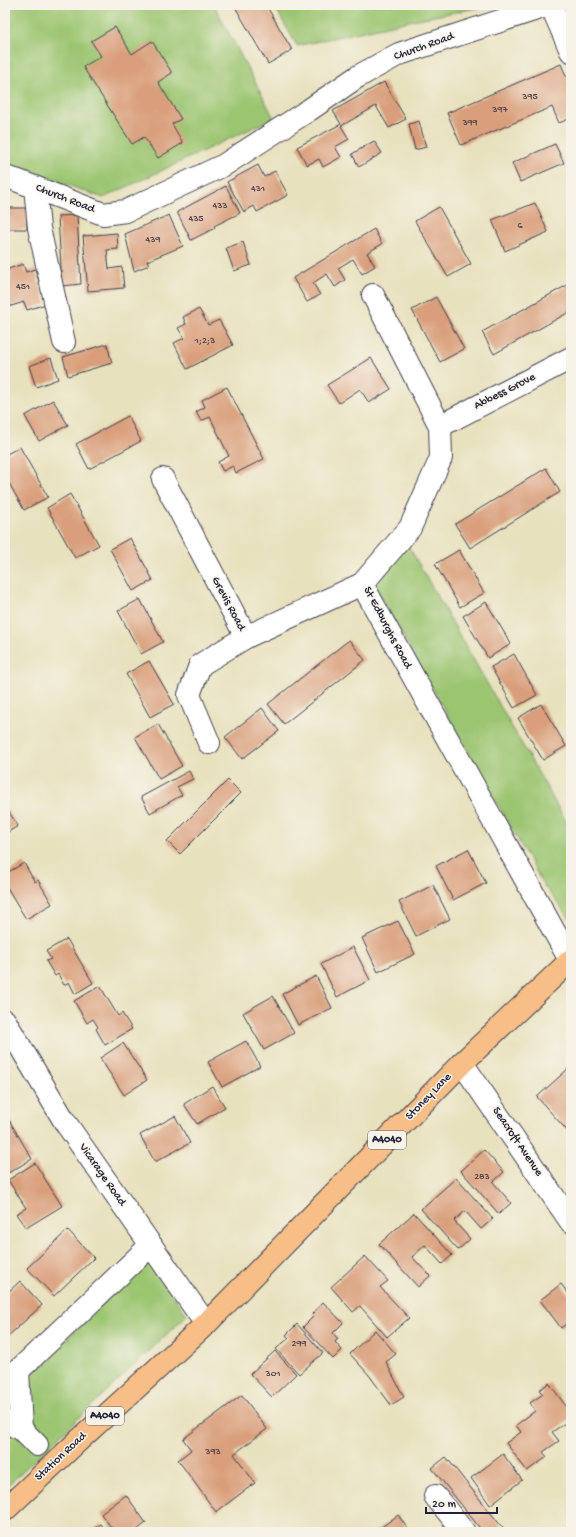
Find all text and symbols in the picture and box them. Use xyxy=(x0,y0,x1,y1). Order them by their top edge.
street label: Church Road xyxy=(392,29,457,64)
house number: 395 xyxy=(521,91,538,103)
house number: 397 xyxy=(491,104,508,116)
house number: 399 xyxy=(461,117,478,129)
street label: Church Road xyxy=(33,181,98,217)
house number: 431 xyxy=(251,183,265,195)
house number: 433 xyxy=(212,200,228,212)
house number: 435 xyxy=(188,213,204,225)
house number: 6 xyxy=(517,220,523,232)
house number: 439 xyxy=(146,234,160,246)
house number: 451 xyxy=(16,281,30,293)
house number: 1;2;3 xyxy=(194,335,215,347)
street label: Abbess Grove xyxy=(472,370,539,413)
street label: Grevis Road xyxy=(208,575,249,634)
street label: St Edburghs Road xyxy=(360,585,415,672)
street label: Stoney Lane xyxy=(403,1070,456,1124)
street label: Seacroft Avenue xyxy=(489,1105,546,1180)
road number: A4040 xyxy=(368,1131,406,1149)
street label: Vicarage Road xyxy=(75,1140,129,1210)
house number: 283 xyxy=(474,1171,490,1183)
house number: 299 xyxy=(292,1338,306,1350)
house number: 301 xyxy=(265,1368,280,1380)
road number: A4040 xyxy=(86,1407,124,1425)
street label: Station Road xyxy=(32,1429,90,1484)
house number: 393 xyxy=(204,1446,221,1458)
scale bar xyxy=(426,1489,497,1515)
text: 20 m xyxy=(432,1498,457,1512)

